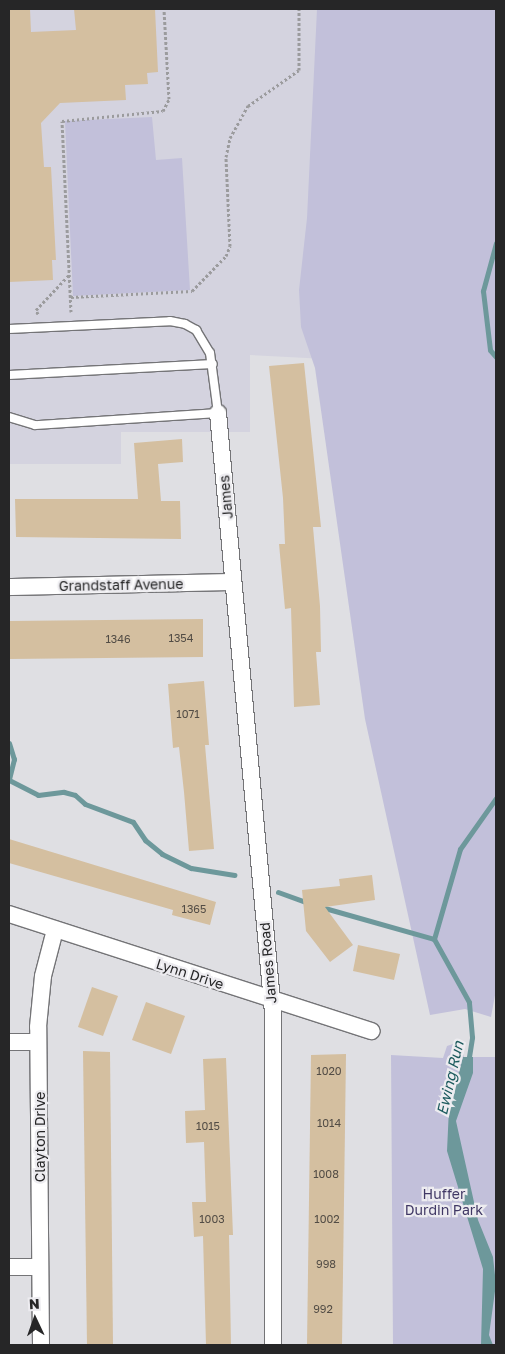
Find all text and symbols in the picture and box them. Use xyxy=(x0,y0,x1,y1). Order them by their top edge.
street label: James xyxy=(216,475,236,519)
street label: Grandstaff Avenue xyxy=(59,576,183,594)
house number: 1354 xyxy=(169,631,193,645)
house number: 1346 xyxy=(105,632,131,646)
house number: 1071 xyxy=(176,707,200,721)
house number: 1365 xyxy=(182,902,206,916)
street label: James Road xyxy=(256,922,280,1004)
street label: Lynn Drive xyxy=(154,955,226,993)
water label: Ewing Run xyxy=(433,1039,467,1117)
house number: 1020 xyxy=(316,1064,342,1078)
street label: Clayton Drive xyxy=(32,1092,48,1182)
house number: 1014 xyxy=(317,1116,341,1130)
house number: 1015 xyxy=(196,1119,220,1133)
house number: 1008 xyxy=(313,1167,339,1181)
park label: Huffer Durdin Park xyxy=(405,1186,483,1218)
house number: 1003 xyxy=(199,1212,225,1226)
house number: 1002 xyxy=(314,1212,340,1226)
house number: 998 xyxy=(316,1257,336,1271)
north arrow xyxy=(10,1294,60,1344)
text: N xyxy=(28,1295,40,1312)
house number: 992 xyxy=(313,1302,333,1316)

